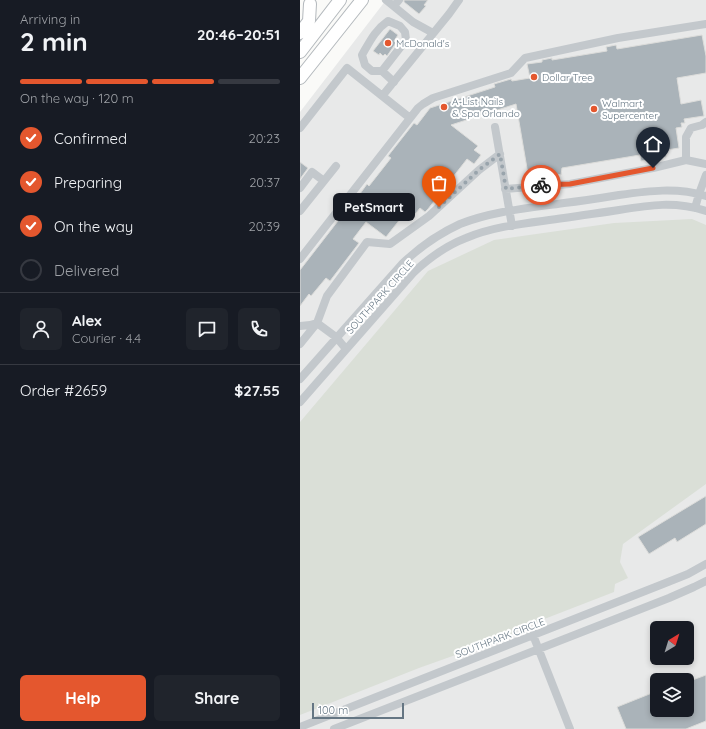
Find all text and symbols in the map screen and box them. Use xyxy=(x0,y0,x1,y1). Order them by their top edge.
text: Arriving in xyxy=(20,11,80,27)
text: 2 min xyxy=(20,25,88,58)
text: 20:46–20:51 xyxy=(197,25,280,44)
place label: McDonald's xyxy=(396,37,450,50)
marker: McDonald's xyxy=(383,38,393,48)
place label: Dollar Tree xyxy=(542,71,593,84)
marker: Dollar Tree xyxy=(529,72,539,82)
text: On the way · 120 m xyxy=(20,90,134,106)
place label: A-List Nails & Spa Orlando xyxy=(452,95,520,120)
place label: Walmart Supercenter xyxy=(602,97,658,122)
marker: A-List Nails & Spa Orlando xyxy=(439,102,449,112)
marker: Walmart Supercenter xyxy=(589,104,599,114)
icon: check xyxy=(20,127,42,149)
pin xyxy=(636,127,670,168)
text: Confirmed xyxy=(54,129,127,148)
text: 20:23 xyxy=(249,130,280,146)
icon: home xyxy=(642,133,664,155)
courier xyxy=(521,165,561,205)
pin xyxy=(422,166,456,207)
icon: check xyxy=(20,171,42,193)
icon: bag xyxy=(428,172,450,194)
text: Preparing xyxy=(54,173,122,192)
text: 20:37 xyxy=(249,174,280,190)
icon: bike xyxy=(530,174,552,196)
callout: PetSmart xyxy=(333,193,415,221)
text: PetSmart xyxy=(344,199,404,215)
icon: check xyxy=(20,215,42,237)
text: On the way xyxy=(54,217,133,236)
text: 20:39 xyxy=(249,218,280,234)
street label: SOUTHPARK CIRCLE xyxy=(343,257,417,337)
text: Delivered xyxy=(54,261,119,280)
button: person xyxy=(20,308,62,350)
button: chat xyxy=(186,308,228,350)
button: phone xyxy=(238,308,280,350)
text: Alex xyxy=(72,311,102,330)
text: Courier · 4.4 xyxy=(72,330,141,346)
text: Order #2659 xyxy=(20,381,107,400)
text: $27.55 xyxy=(234,381,280,400)
street label: SOUTHPARK CIRCLE xyxy=(453,615,547,661)
north arrow xyxy=(650,621,694,665)
map controls xyxy=(650,621,694,717)
button: layers xyxy=(650,673,694,717)
button: Help xyxy=(20,675,146,721)
button: Share xyxy=(154,675,280,721)
scale bar xyxy=(312,701,404,720)
text: 100 m xyxy=(318,703,348,717)

